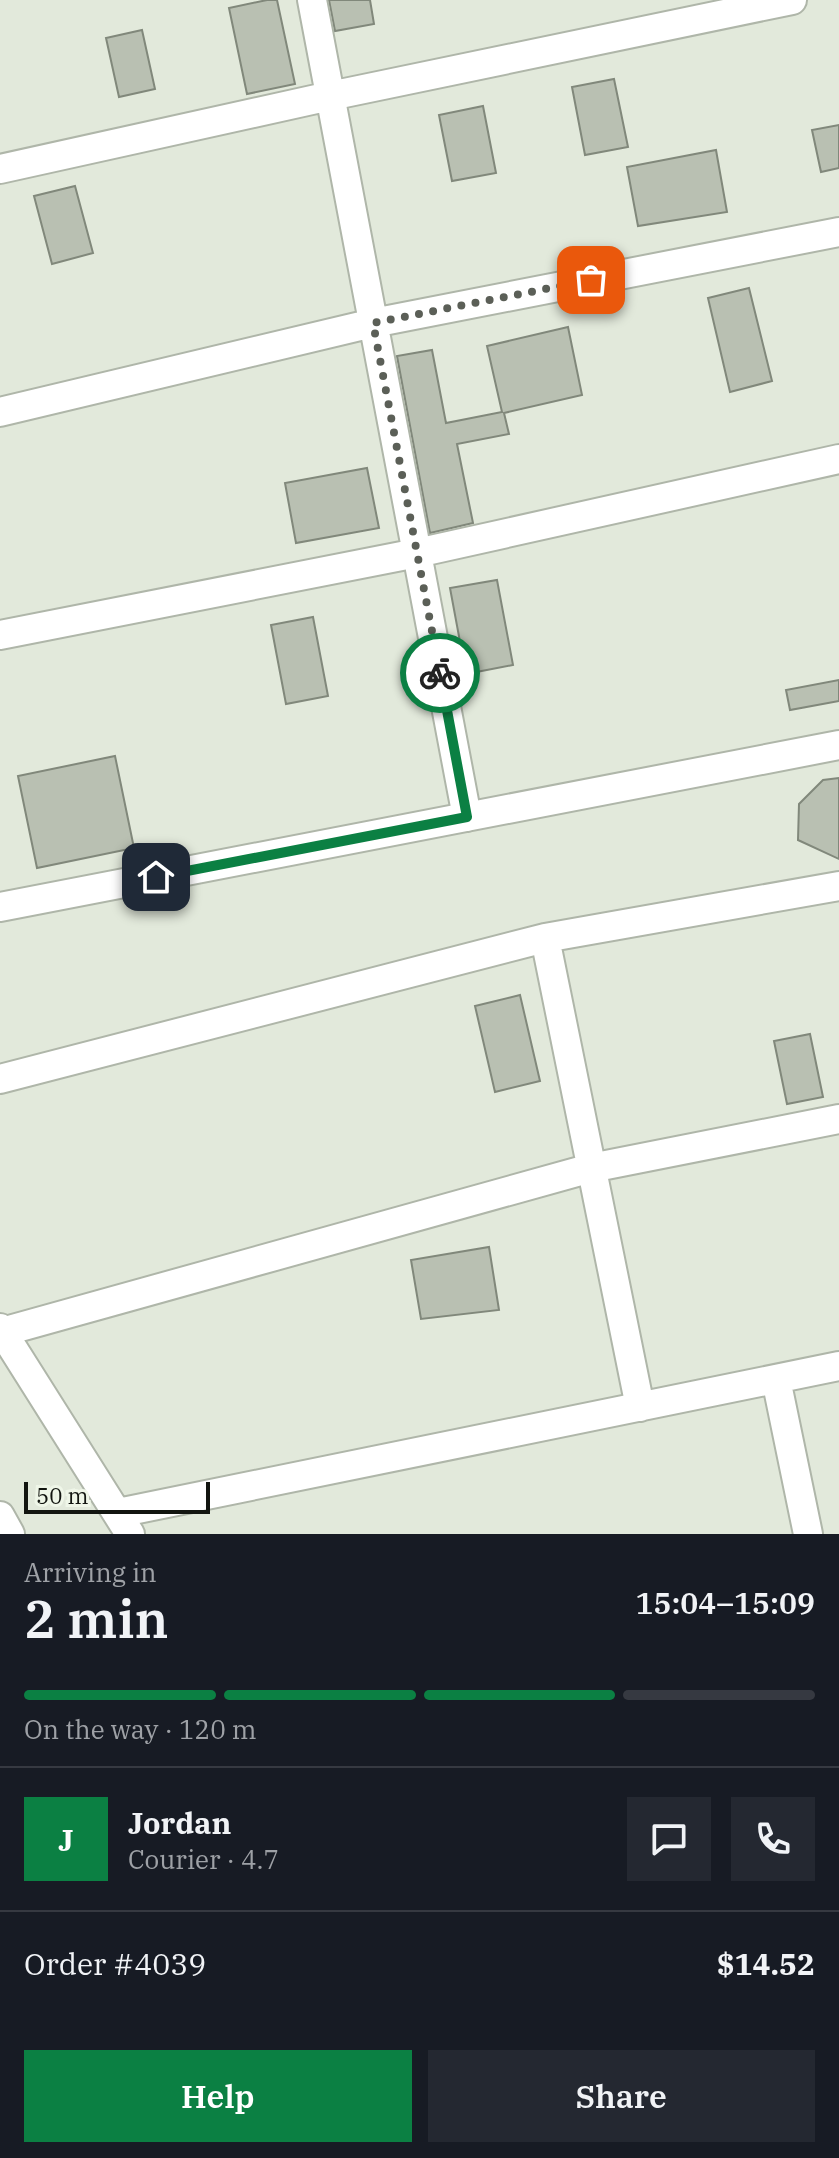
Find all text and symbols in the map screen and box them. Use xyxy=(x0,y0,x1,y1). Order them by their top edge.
pin xyxy=(557,246,625,314)
icon: bag xyxy=(569,258,613,302)
courier xyxy=(400,633,480,713)
icon: bike xyxy=(418,651,462,695)
pin xyxy=(122,843,190,911)
icon: home xyxy=(134,855,178,899)
scale bar xyxy=(24,1478,210,1514)
text: 50 m xyxy=(36,1481,88,1510)
text: Arriving in xyxy=(24,1555,157,1589)
text: 15:04–15:09 xyxy=(635,1583,815,1622)
text: 2 min xyxy=(24,1585,169,1652)
text: On the way · 120 m xyxy=(24,1712,257,1746)
button: chat xyxy=(627,1797,711,1881)
button: phone xyxy=(731,1797,815,1881)
text: Jordan xyxy=(128,1803,231,1842)
text: J xyxy=(58,1820,74,1859)
text: Courier · 4.7 xyxy=(128,1842,279,1876)
text: Order #4039 xyxy=(24,1944,206,1983)
text: $14.52 xyxy=(717,1944,815,1983)
button: Help xyxy=(24,2050,412,2142)
button: Share xyxy=(428,2050,815,2142)

